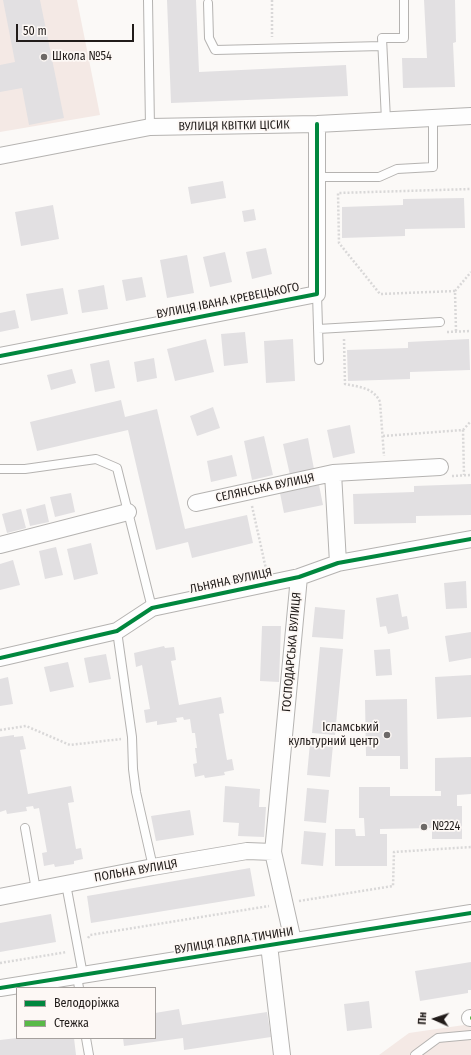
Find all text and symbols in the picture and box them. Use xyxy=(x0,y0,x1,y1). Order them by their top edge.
scale bar xyxy=(18,16,136,42)
text: 50 m xyxy=(23,24,47,38)
place label: Школа №54 xyxy=(52,50,112,64)
marker: Школа №54 xyxy=(39,52,49,62)
street label: ВУЛИЦЯ КВІТКИ ЦІСИК xyxy=(178,118,290,134)
street label: ВУЛИЦЯ ІВАНА КРЕВЕЦЬКОГО xyxy=(155,280,301,322)
street label: СЕЛЯНСЬКА ВУЛИЦЯ xyxy=(214,471,316,505)
street label: ЛЬНЯНА ВУЛИЦЯ xyxy=(189,565,273,597)
street label: ГОСПОДАРСЬКА ВУЛИЦЯ xyxy=(280,591,304,713)
place label: Ісламський культурний центр xyxy=(288,721,379,749)
marker: Ісламський культурний центр xyxy=(382,730,392,740)
place label: №224 xyxy=(432,820,460,834)
marker: №224 xyxy=(419,822,429,832)
street label: ПОЛЬНА ВУЛИЦЯ xyxy=(93,857,179,885)
street label: ВУЛИЦЯ ПАВЛА ТИЧИНИ xyxy=(173,924,295,958)
legend xyxy=(16,987,156,1039)
text: Велодоріжка xyxy=(54,996,120,1010)
north arrow xyxy=(415,999,455,1039)
text: Пн xyxy=(416,1012,429,1025)
text: Стежка xyxy=(54,1016,89,1030)

